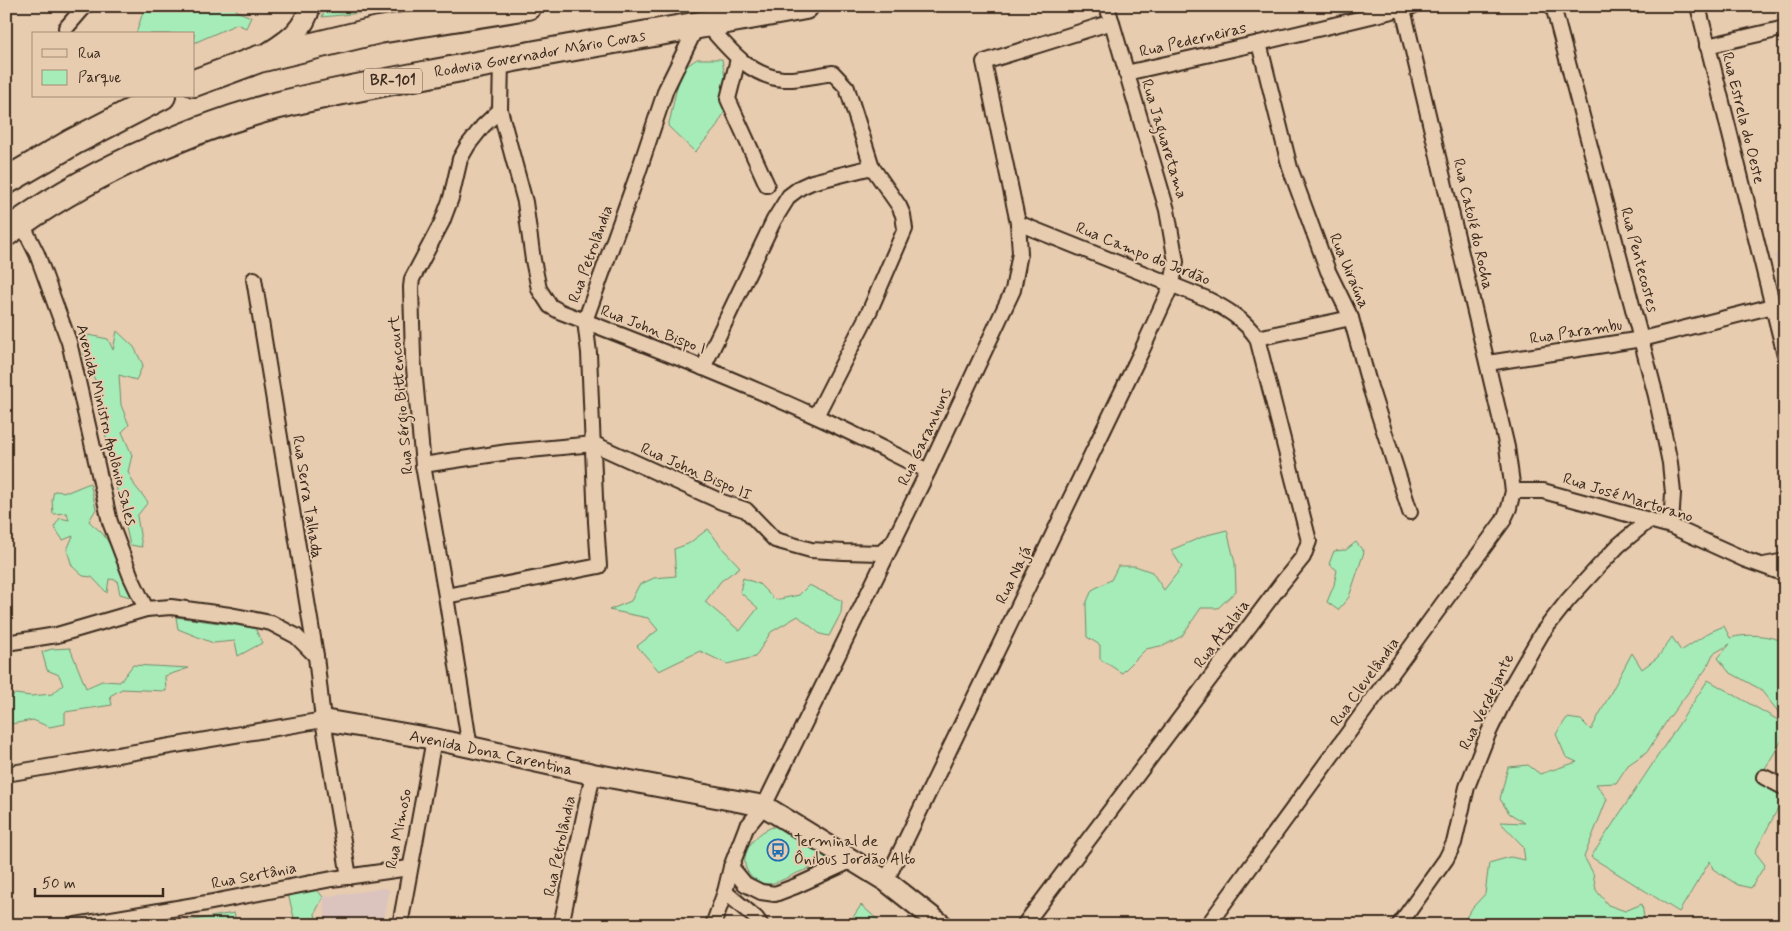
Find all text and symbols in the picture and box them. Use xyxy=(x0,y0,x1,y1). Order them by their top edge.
street label: Rua Pederneiras xyxy=(1137,17,1249,63)
street label: Rodovia Governador Mário Covas xyxy=(433,25,647,83)
legend xyxy=(32,32,195,98)
text: Rua xyxy=(78,44,101,64)
street label: Rua Estrela do Oeste xyxy=(1716,50,1770,186)
text: Parque xyxy=(78,68,121,88)
road number: BR-101 xyxy=(364,68,422,94)
street label: Rua Jaguaretama xyxy=(1135,77,1192,202)
street label: Rua Catolé do Rocha xyxy=(1448,156,1498,292)
street label: Rua Petrolândia xyxy=(564,202,618,306)
street label: Rua Pentecostes xyxy=(1615,205,1663,315)
street label: Rua Campo do Jordão xyxy=(1073,217,1214,291)
street label: Rua Uiraúna xyxy=(1324,230,1374,312)
street label: Rua John Bispo I xyxy=(597,300,709,360)
street label: Rua Sérgio Bittencourt xyxy=(384,314,419,475)
street label: Rua Parambu xyxy=(1528,314,1624,350)
street label: Avenida Ministro Apolônio Sales xyxy=(70,322,141,528)
street label: Rua Garanhuns xyxy=(893,385,957,489)
street label: Rua Serra Talhada xyxy=(287,434,327,560)
street label: Rua John Bispo II xyxy=(637,438,755,506)
street label: Rua José Martorano xyxy=(1560,468,1696,528)
street label: Rua Najá xyxy=(991,542,1037,608)
street label: Rua Atalaia xyxy=(1189,595,1255,673)
street label: Rua Clevelândia xyxy=(1326,633,1405,731)
street label: Rua Verdejante xyxy=(1455,650,1520,754)
street label: Avenida Dona Carentina xyxy=(408,725,574,781)
street label: Rua Mimoso xyxy=(381,787,417,871)
street label: Rua Petrolândia xyxy=(539,793,581,898)
place label: Terminal de Ônibus Jordão Alto xyxy=(794,831,916,870)
bus stop icon: Terminal de Ônibus Jordão Alto xyxy=(766,838,790,862)
street label: Rua Sertânia xyxy=(210,857,299,895)
scale bar xyxy=(35,866,162,898)
text: 50 m xyxy=(42,874,76,894)

